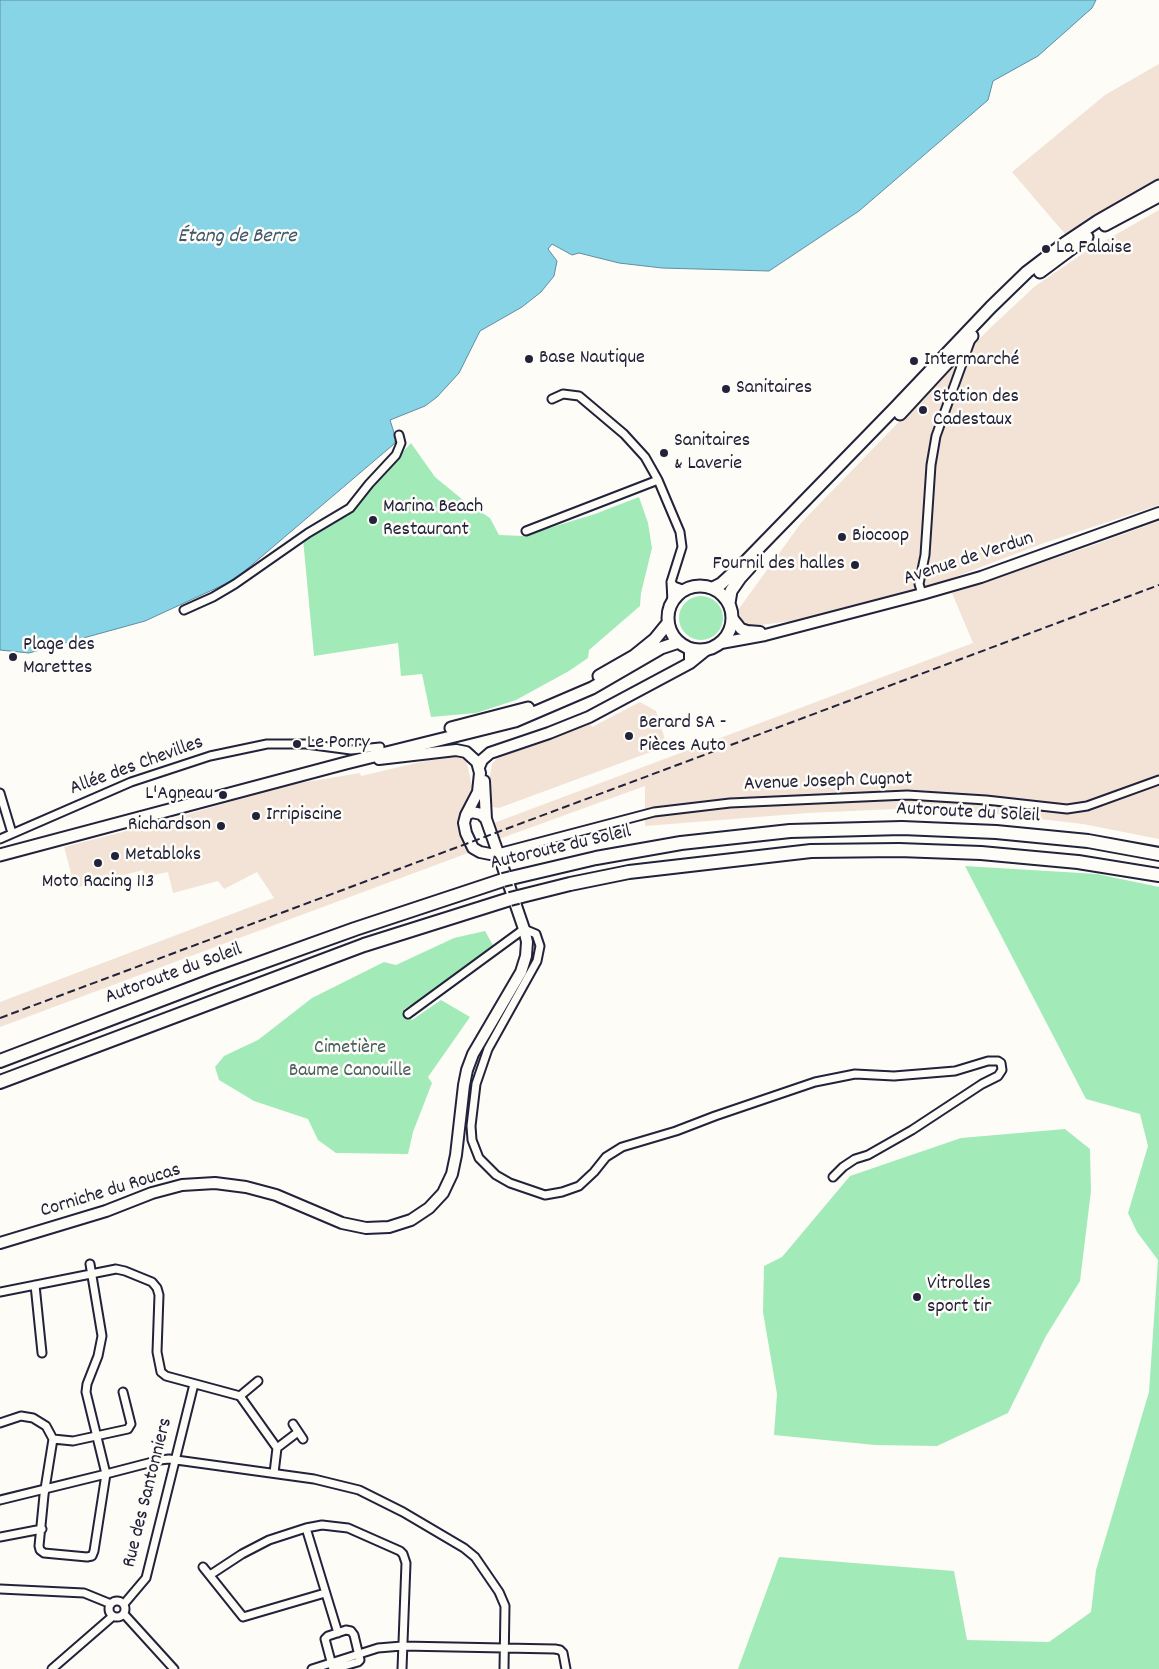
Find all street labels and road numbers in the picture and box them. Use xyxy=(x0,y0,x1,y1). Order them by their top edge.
street label: Avenue de Verdun xyxy=(901,528,1037,592)
street label: Allée des Chevilles xyxy=(67,732,207,802)
street label: Avenue Joseph Cugnot xyxy=(743,768,913,798)
street label: Autoroute du Soleil xyxy=(896,798,1040,830)
street label: Autoroute du Soleil xyxy=(488,821,634,877)
street label: Autoroute du Soleil xyxy=(102,939,246,1011)
street label: Corniche du Roucas xyxy=(38,1159,184,1225)
street label: Rue des Santonniers xyxy=(119,1416,179,1570)

